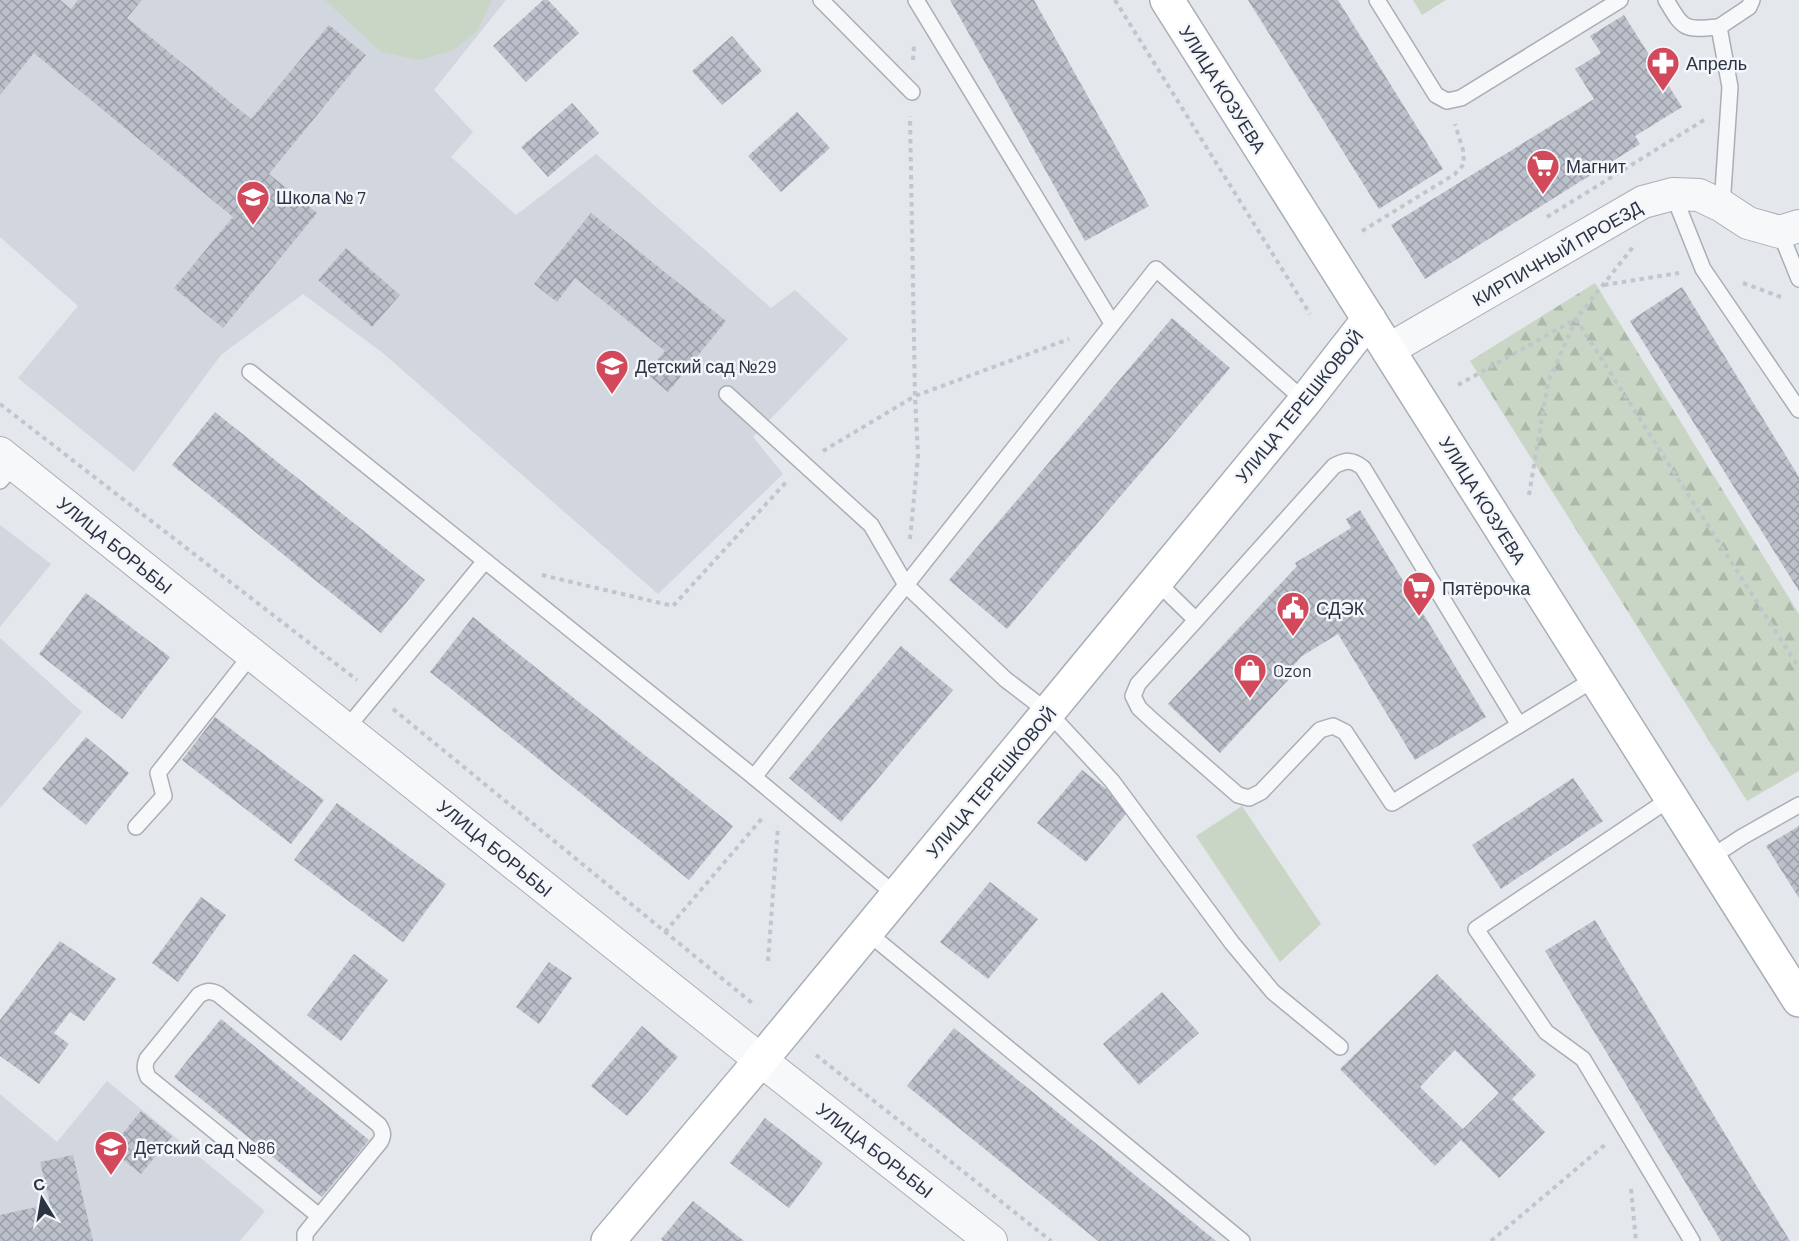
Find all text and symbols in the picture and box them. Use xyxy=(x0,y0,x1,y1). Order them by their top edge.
street label: УЛИЦА КОЗУЕВА xyxy=(1175,21,1271,157)
pharmacy icon: Апрель xyxy=(1645,45,1681,92)
place label: Апрель xyxy=(1686,52,1747,74)
supermarket icon: Магнит xyxy=(1525,148,1561,195)
place label: Магнит xyxy=(1566,155,1626,177)
school or university icon: Школа № 7 xyxy=(235,179,271,226)
place label: Школа № 7 xyxy=(276,186,366,208)
street label: КИРПИЧНЫЙ ПРОЕЗД xyxy=(1468,195,1646,311)
street label: УЛИЦА ТЕРЕШКОВОЙ xyxy=(1230,325,1368,487)
school or university icon: Детский сад №29 xyxy=(594,348,630,395)
place label: Детский сад №29 xyxy=(635,355,777,377)
street label: УЛИЦА КОЗУЕВА xyxy=(1435,432,1531,568)
street label: УЛИЦА БОРЬБЫ xyxy=(53,492,177,598)
supermarket icon: Пятёрочка xyxy=(1401,570,1437,617)
place label: Пятёрочка xyxy=(1442,577,1531,599)
public building icon: СДЭК xyxy=(1275,590,1311,637)
place label: СДЭК xyxy=(1316,597,1365,619)
shop icon: Ozon xyxy=(1232,652,1268,699)
place label: Ozon xyxy=(1273,659,1312,681)
street label: УЛИЦА ТЕРЕШКОВОЙ xyxy=(921,702,1061,862)
street label: УЛИЦА БОРЬБЫ xyxy=(433,795,557,901)
street label: УЛИЦА БОРЬБЫ xyxy=(812,1098,938,1202)
school or university icon: Детский сад №86 xyxy=(93,1129,129,1176)
place label: Детский сад №86 xyxy=(134,1136,275,1158)
north arrow xyxy=(12,1169,72,1229)
text: С xyxy=(32,1173,47,1194)

